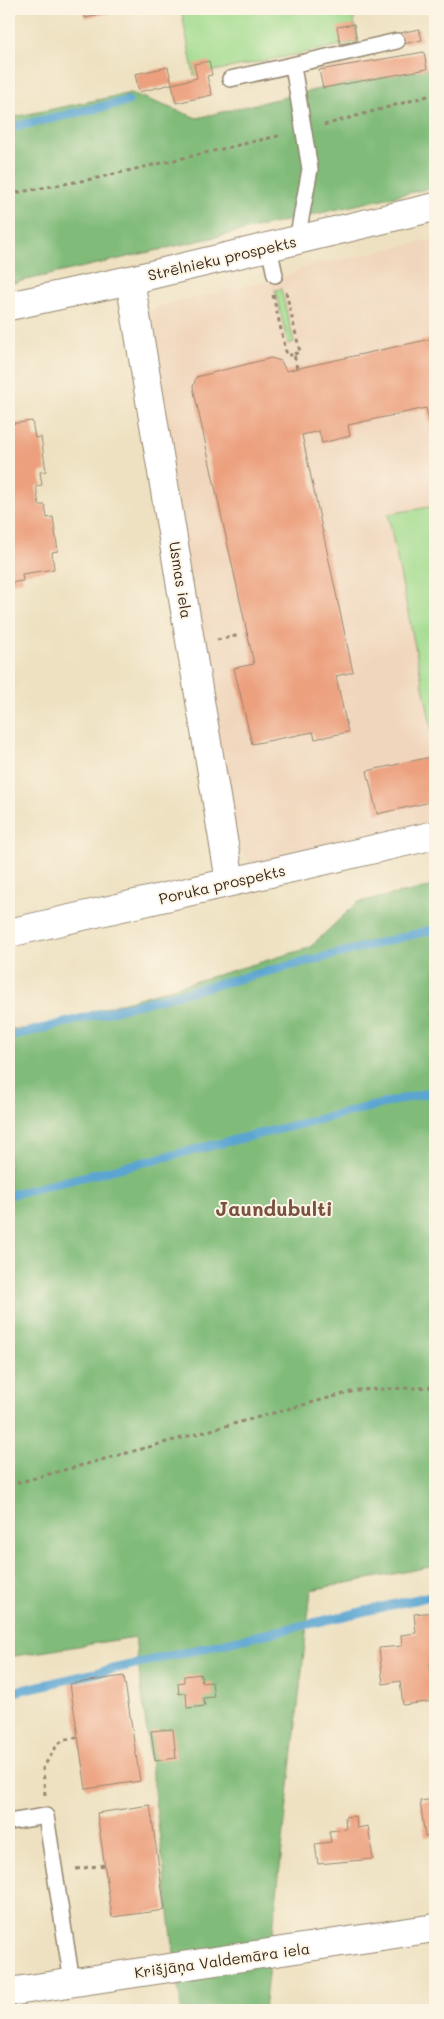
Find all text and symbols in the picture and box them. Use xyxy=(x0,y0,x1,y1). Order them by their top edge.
street label: Strēlnieku prospekts xyxy=(146,231,298,285)
street label: Usmas iela xyxy=(165,540,197,620)
street label: Poruka prospekts xyxy=(157,860,287,908)
district label: Jaundubulti xyxy=(215,1195,333,1221)
street label: Krišjāņa Valdemāra iela xyxy=(133,1938,311,1983)

